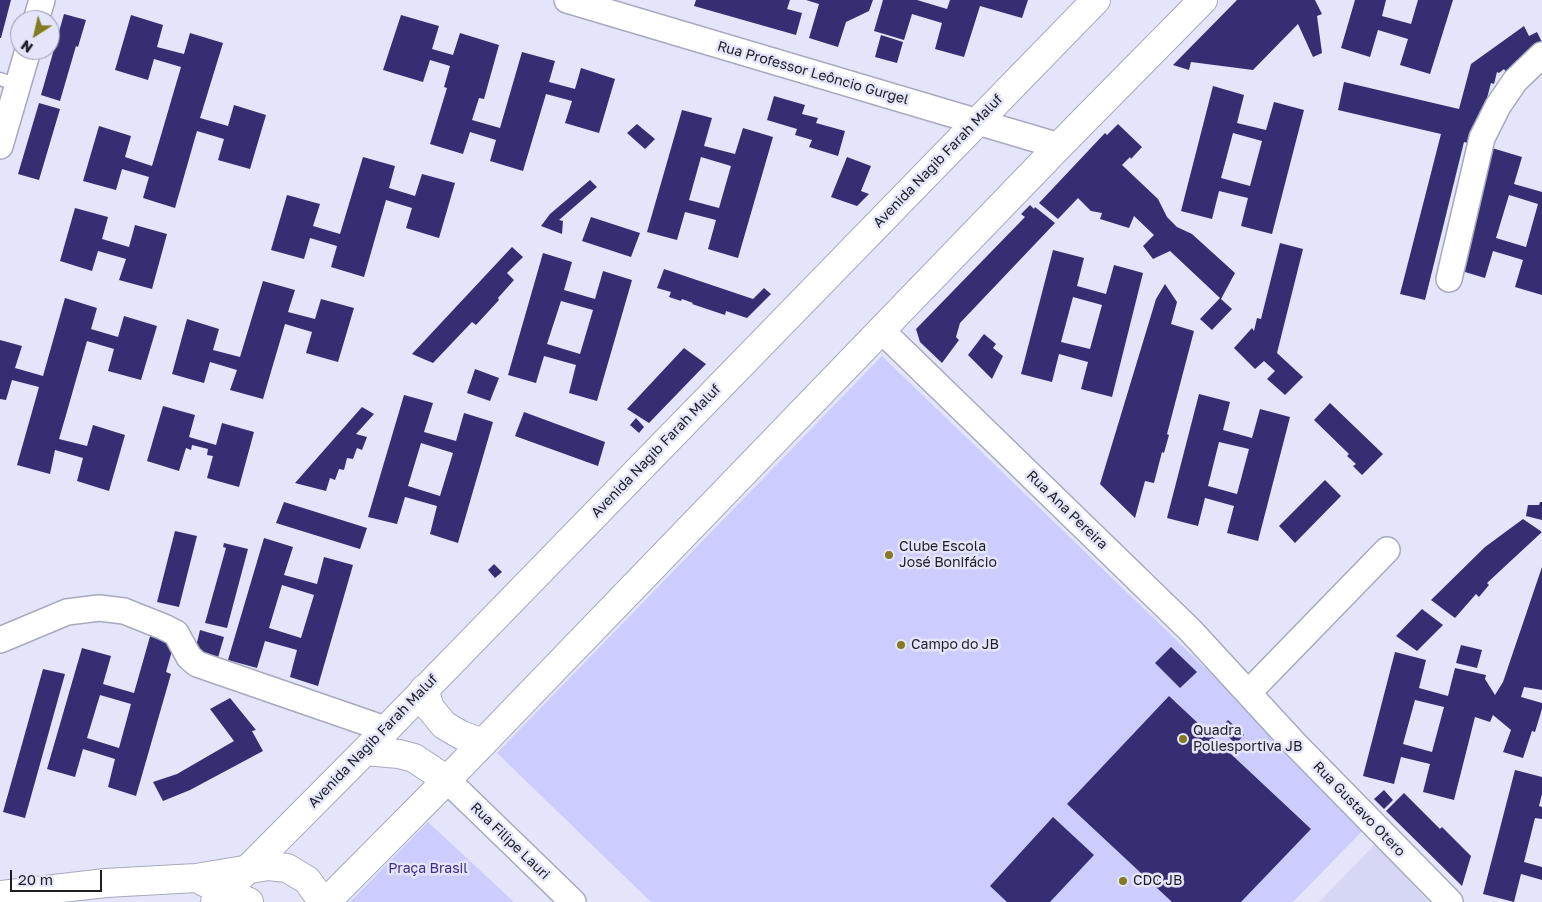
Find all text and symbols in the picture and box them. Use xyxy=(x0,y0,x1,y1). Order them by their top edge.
north arrow xyxy=(10,10,60,60)
text: N xyxy=(17,37,36,57)
street label: Rua Professor Leôncio Gurgel xyxy=(715,38,911,108)
street label: Avenida Nagib Farah Maluf xyxy=(870,91,1006,231)
street label: Avenida Nagib Farah Maluf xyxy=(588,381,724,521)
street label: Rua Ana Pereira xyxy=(1023,467,1111,553)
place label: Clube Escola José Bonifácio xyxy=(899,539,997,572)
marker: Clube Escola José Bonifácio xyxy=(883,549,895,561)
place label: Campo do JB xyxy=(911,637,999,653)
marker: Campo do JB xyxy=(895,639,907,651)
street label: Avenida Nagib Farah Maluf xyxy=(305,671,441,811)
place label: Quadra Poliesportiva JB xyxy=(1193,723,1302,756)
marker: Quadra Poliesportiva JB xyxy=(1177,733,1189,745)
street label: Rua Gustavo Otero xyxy=(1309,758,1409,860)
street label: Rua Filipe Lauri xyxy=(467,799,553,883)
scale bar xyxy=(12,860,105,892)
park label: Praça Brasil xyxy=(388,861,468,877)
text: 20 m xyxy=(18,870,53,888)
place label: CDC JB xyxy=(1133,873,1182,889)
marker: CDC JB xyxy=(1117,875,1129,887)

